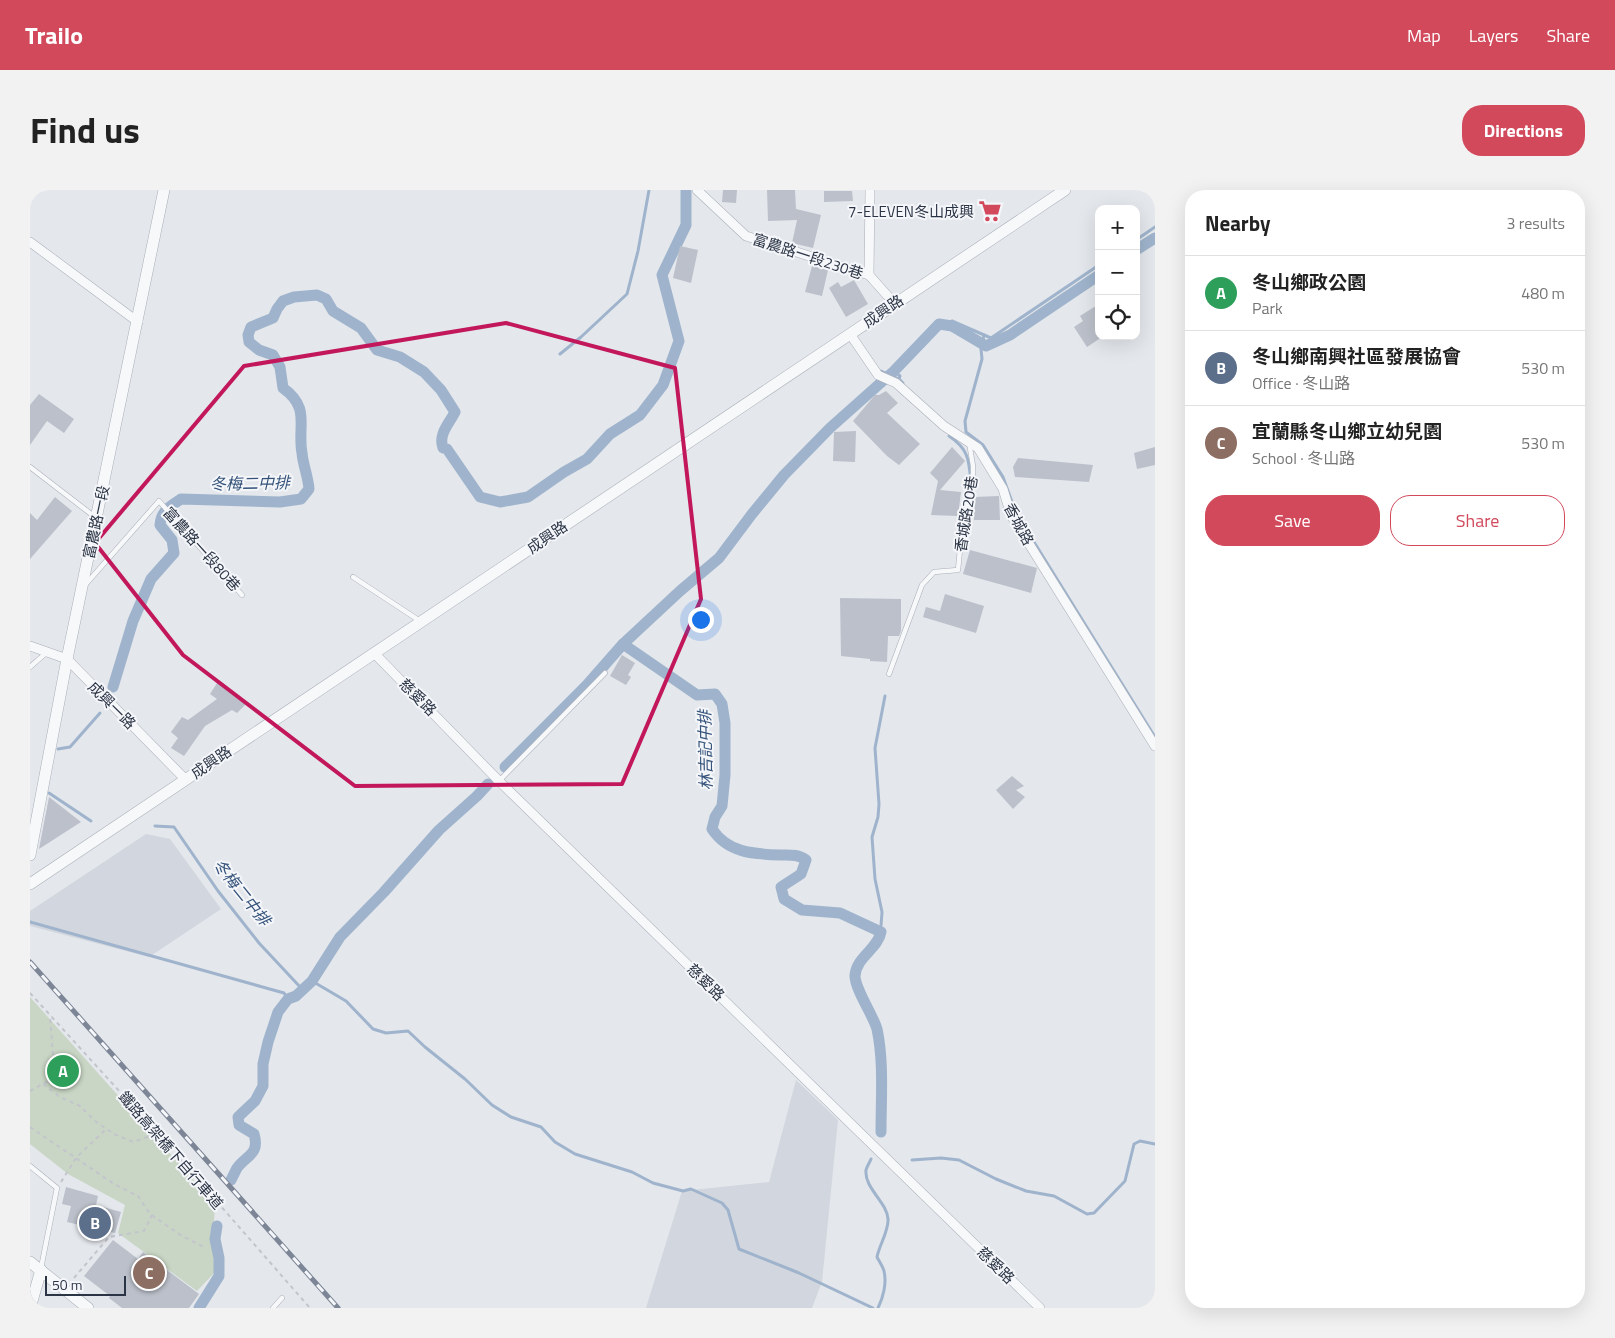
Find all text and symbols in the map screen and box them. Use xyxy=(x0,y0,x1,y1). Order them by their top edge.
text: Trailo xyxy=(25,17,83,53)
text: Map xyxy=(1407,22,1441,49)
text: Layers xyxy=(1469,22,1518,49)
text: Share xyxy=(1546,22,1590,49)
text: Find us xyxy=(30,103,140,157)
button: Directions xyxy=(1462,105,1585,156)
supermarket icon: 7-ELEVEN冬山成興 xyxy=(977,198,1003,224)
place label: 7-ELEVEN冬山成興 xyxy=(848,200,974,223)
map controls xyxy=(1095,205,1140,340)
button: + xyxy=(1095,205,1140,250)
text: Nearby xyxy=(1205,207,1270,239)
text: 3 results xyxy=(1506,211,1565,235)
street label: 富農路一段230巷 xyxy=(750,227,866,285)
button: − xyxy=(1095,250,1140,295)
text: 冬山鄉政公園 xyxy=(1252,267,1366,296)
text: A xyxy=(1216,281,1226,305)
text: 480 m xyxy=(1521,281,1565,305)
street label: 成興路 xyxy=(858,289,908,333)
button: locate xyxy=(1095,295,1140,340)
text: Park xyxy=(1252,296,1283,320)
text: 冬山鄉南興社區發展協會 xyxy=(1252,341,1461,370)
text: B xyxy=(1216,356,1226,380)
text: 530 m xyxy=(1521,356,1565,380)
text: Office · 冬山路 xyxy=(1252,371,1350,395)
text: 宜蘭縣冬山鄉立幼兒園 xyxy=(1252,416,1442,445)
text: C xyxy=(1217,431,1225,455)
text: 530 m xyxy=(1521,431,1565,455)
text: School · 冬山路 xyxy=(1252,446,1355,470)
water label: 冬梅二中排 xyxy=(210,470,292,496)
street label: 香城路20巷 xyxy=(949,474,983,554)
street label: 富農路一段 xyxy=(77,483,115,561)
button: Save xyxy=(1205,495,1380,546)
button: Share xyxy=(1390,495,1565,546)
street label: 香城路 xyxy=(998,499,1040,549)
street label: 富農路一段80巷 xyxy=(158,502,246,596)
street label: 成興路 xyxy=(522,515,572,559)
your location xyxy=(688,607,714,633)
street label: 慈愛路 xyxy=(394,673,442,721)
street label: 成興一路 xyxy=(83,676,141,734)
water label: 林吉記中排 xyxy=(692,708,718,790)
street label: 成興路 xyxy=(186,740,236,784)
water label: 冬梅二中排 xyxy=(207,853,278,932)
street label: 慈愛路 xyxy=(682,958,730,1006)
pin: A xyxy=(47,1052,79,1090)
street label: 鐵路高架橋下自行車道 xyxy=(113,1086,229,1214)
pin: B xyxy=(79,1204,111,1242)
street label: 慈愛路 xyxy=(972,1241,1020,1289)
pin: C xyxy=(133,1254,165,1292)
scale bar xyxy=(45,1273,126,1296)
text: 50 m xyxy=(52,1274,82,1295)

